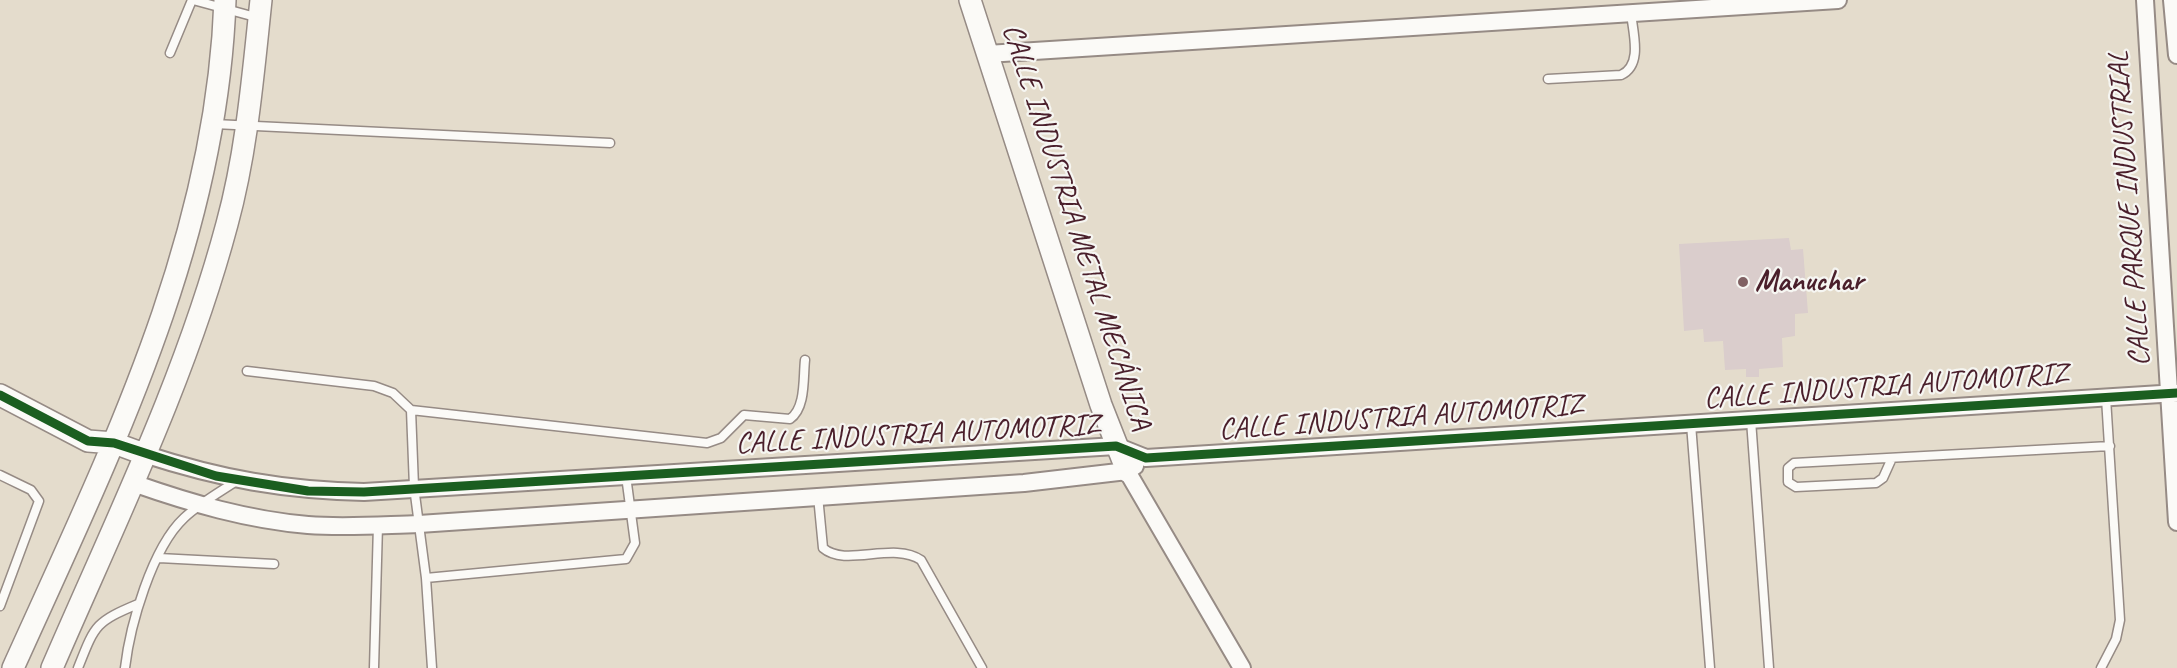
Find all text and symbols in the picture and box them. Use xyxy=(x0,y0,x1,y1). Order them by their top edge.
street label: CALLE INDUSTRIA METAL MECÁNICA xyxy=(993,20,1159,434)
street label: CALLE PARQUE INDUSTRIAL xyxy=(2101,50,2159,368)
place label: Manuchar xyxy=(1755,264,1863,300)
marker: Manuchar xyxy=(1736,275,1750,289)
street label: CALLE INDUSTRIA AUTOMOTRIZ xyxy=(1703,356,2069,418)
street label: CALLE INDUSTRIA AUTOMOTRIZ xyxy=(1218,387,1584,449)
street label: CALLE INDUSTRIA AUTOMOTRIZ xyxy=(735,407,1101,463)

